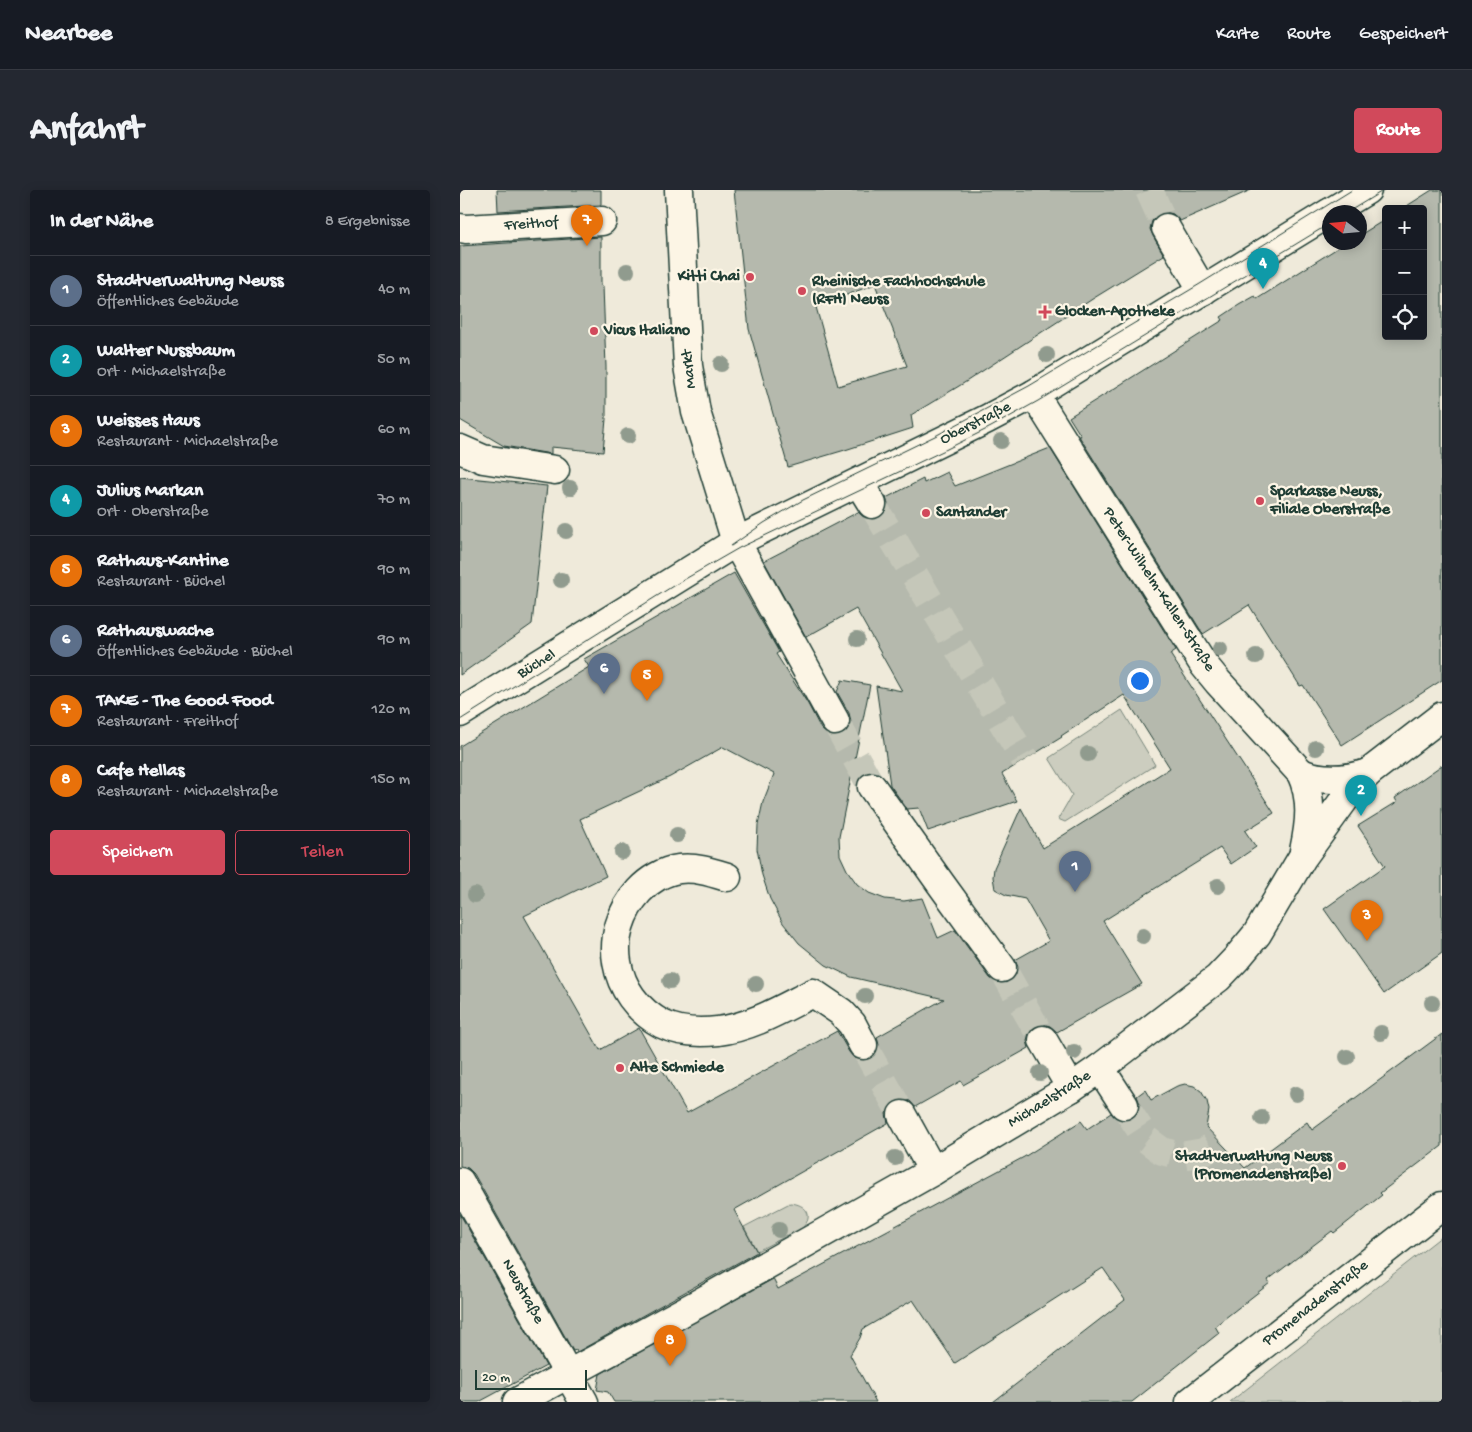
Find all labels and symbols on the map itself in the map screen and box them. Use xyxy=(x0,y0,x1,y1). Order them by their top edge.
pin: 7 xyxy=(571,205,603,246)
north arrow xyxy=(1322,205,1367,250)
street label: Freithof xyxy=(502,214,560,236)
pin: 4 xyxy=(1247,248,1279,289)
place label: Kitti Chai xyxy=(677,268,741,287)
marker: Kitti Chai xyxy=(744,271,756,283)
place label: Rheinische Fachhochschule (RFH) Neuss xyxy=(811,273,986,310)
marker: Rheinische Fachhochschule (RFH) Neuss xyxy=(796,285,808,297)
place label: Glocken-Apotheke xyxy=(1055,303,1176,322)
marker: Glocken-Apotheke xyxy=(1039,306,1051,318)
place label: Vicus Italiano xyxy=(603,322,691,341)
marker: Vicus Italiano xyxy=(588,325,600,337)
street label: Markt xyxy=(678,347,702,390)
street label: Oberstraße xyxy=(937,398,1015,450)
place label: Sparkasse Neuss, Filiale Oberstraße xyxy=(1269,483,1391,520)
marker: Sparkasse Neuss, Filiale Oberstraße xyxy=(1254,495,1266,507)
street label: Peter-Wilhelm-Kallen-Straße xyxy=(1097,503,1219,676)
place label: Santander xyxy=(936,504,1009,523)
marker: Santander xyxy=(920,507,932,519)
street label: Büchel xyxy=(514,646,560,685)
pin: 6 xyxy=(588,653,620,694)
pin: 5 xyxy=(631,660,663,701)
your location xyxy=(1127,668,1153,694)
pin: 2 xyxy=(1345,775,1377,816)
pin: 1 xyxy=(1059,851,1091,892)
pin: 3 xyxy=(1351,900,1383,941)
place label: Alte Schmiede xyxy=(629,1059,724,1078)
marker: Alte Schmiede xyxy=(614,1062,626,1074)
street label: Michaelstraße xyxy=(1005,1067,1096,1133)
place label: Stadtverwaltung Neuss (Promenadenstraße) xyxy=(1175,1148,1333,1185)
marker: Stadtverwaltung Neuss (Promenadenstraße) xyxy=(1336,1160,1348,1172)
street label: Neustraße xyxy=(496,1256,548,1328)
street label: Promenadenstraße xyxy=(1258,1256,1373,1352)
pin: 8 xyxy=(654,1325,686,1366)
scale bar xyxy=(475,1367,588,1390)

